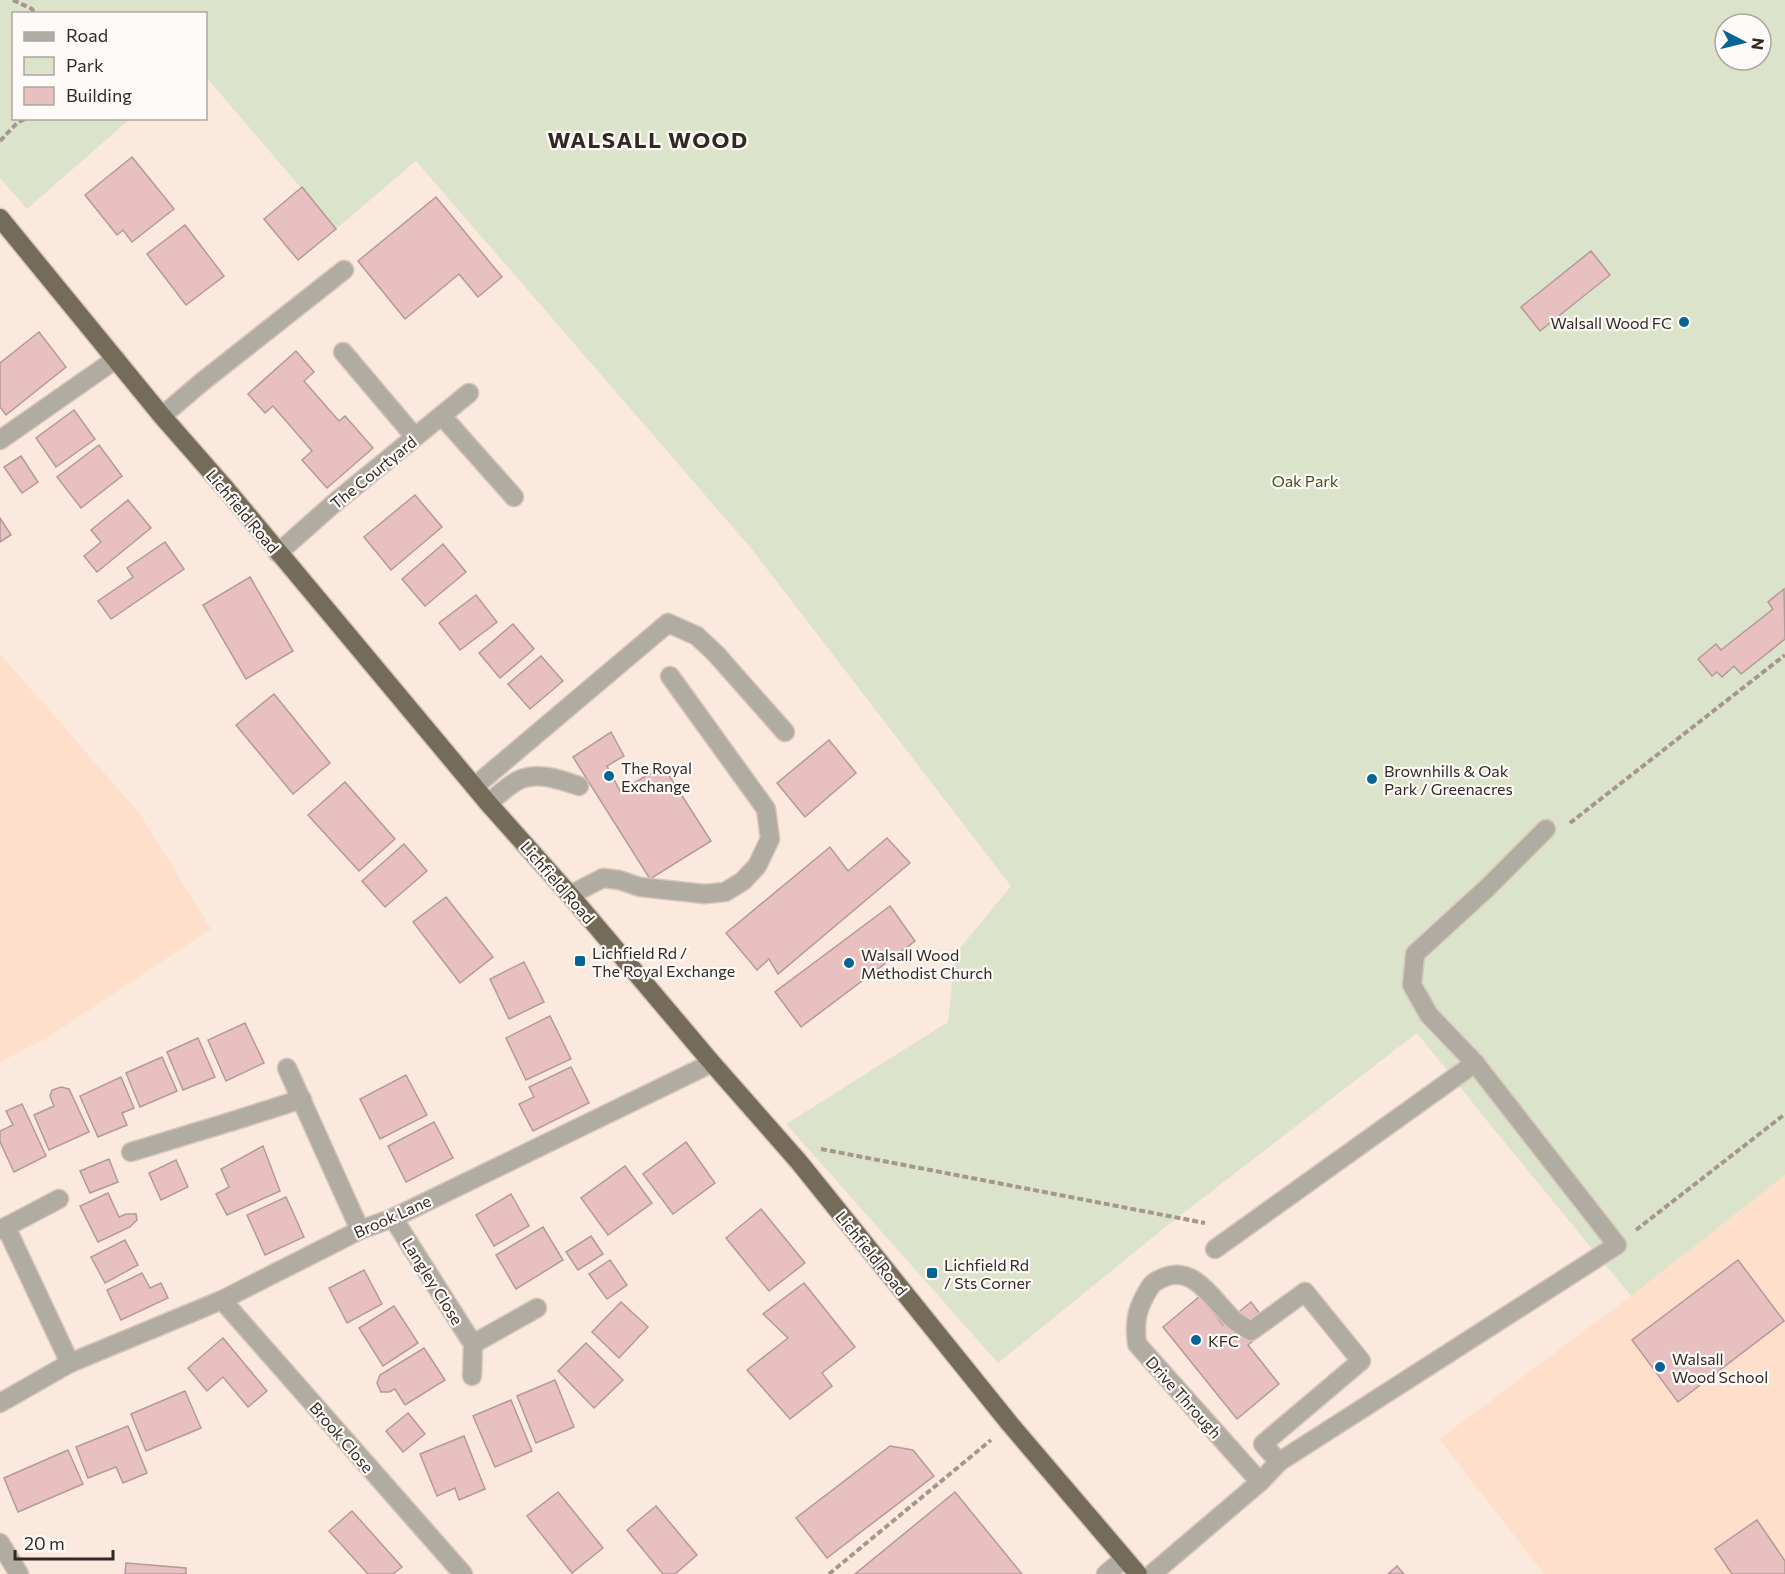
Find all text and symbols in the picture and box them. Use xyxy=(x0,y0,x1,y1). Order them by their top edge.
legend xyxy=(12,12,207,120)
north arrow xyxy=(1713,12,1773,72)
text: Road xyxy=(66,24,108,46)
text: N xyxy=(1748,37,1769,51)
text: Park xyxy=(66,54,104,76)
text: Building xyxy=(66,84,132,106)
district label: WALSALL WOOD xyxy=(547,126,749,153)
place label: Walsall Wood FC xyxy=(1550,313,1672,332)
marker: Walsall Wood FC xyxy=(1677,315,1691,329)
street label: The Courtyard xyxy=(326,432,420,512)
street label: Lichfield Road xyxy=(203,465,283,557)
park label: Oak Park xyxy=(1272,471,1339,490)
place label: The Royal Exchange xyxy=(621,758,692,795)
place label: Brownhills & Oak Park / Greenacres xyxy=(1384,761,1513,798)
marker: The Royal Exchange xyxy=(602,769,616,783)
marker: Brownhills & Oak Park / Greenacres xyxy=(1365,772,1379,786)
street label: Lichfield Road xyxy=(517,837,599,927)
place label: Lichfield Rd / The Royal Exchange xyxy=(592,943,735,980)
place label: Walsall Wood Methodist Church xyxy=(861,945,992,982)
marker: Lichfield Rd / The Royal Exchange xyxy=(573,954,587,968)
marker: Walsall Wood Methodist Church xyxy=(842,956,856,970)
street label: Brook Lane xyxy=(350,1191,434,1241)
street label: Lichfield Road xyxy=(832,1207,912,1299)
street label: Langley Close xyxy=(399,1234,467,1328)
place label: Lichfield Rd / Sts Corner xyxy=(944,1255,1032,1292)
marker: Lichfield Rd / Sts Corner xyxy=(925,1266,939,1280)
place label: KFC xyxy=(1208,1331,1239,1350)
marker: KFC xyxy=(1189,1333,1203,1347)
place label: Walsall Wood School xyxy=(1672,1349,1768,1386)
street label: Drive Through xyxy=(1142,1352,1226,1442)
marker: Walsall Wood School xyxy=(1653,1360,1667,1374)
street label: Brook Close xyxy=(306,1398,378,1476)
scale bar xyxy=(15,1523,112,1561)
text: 20 m xyxy=(24,1532,65,1554)

